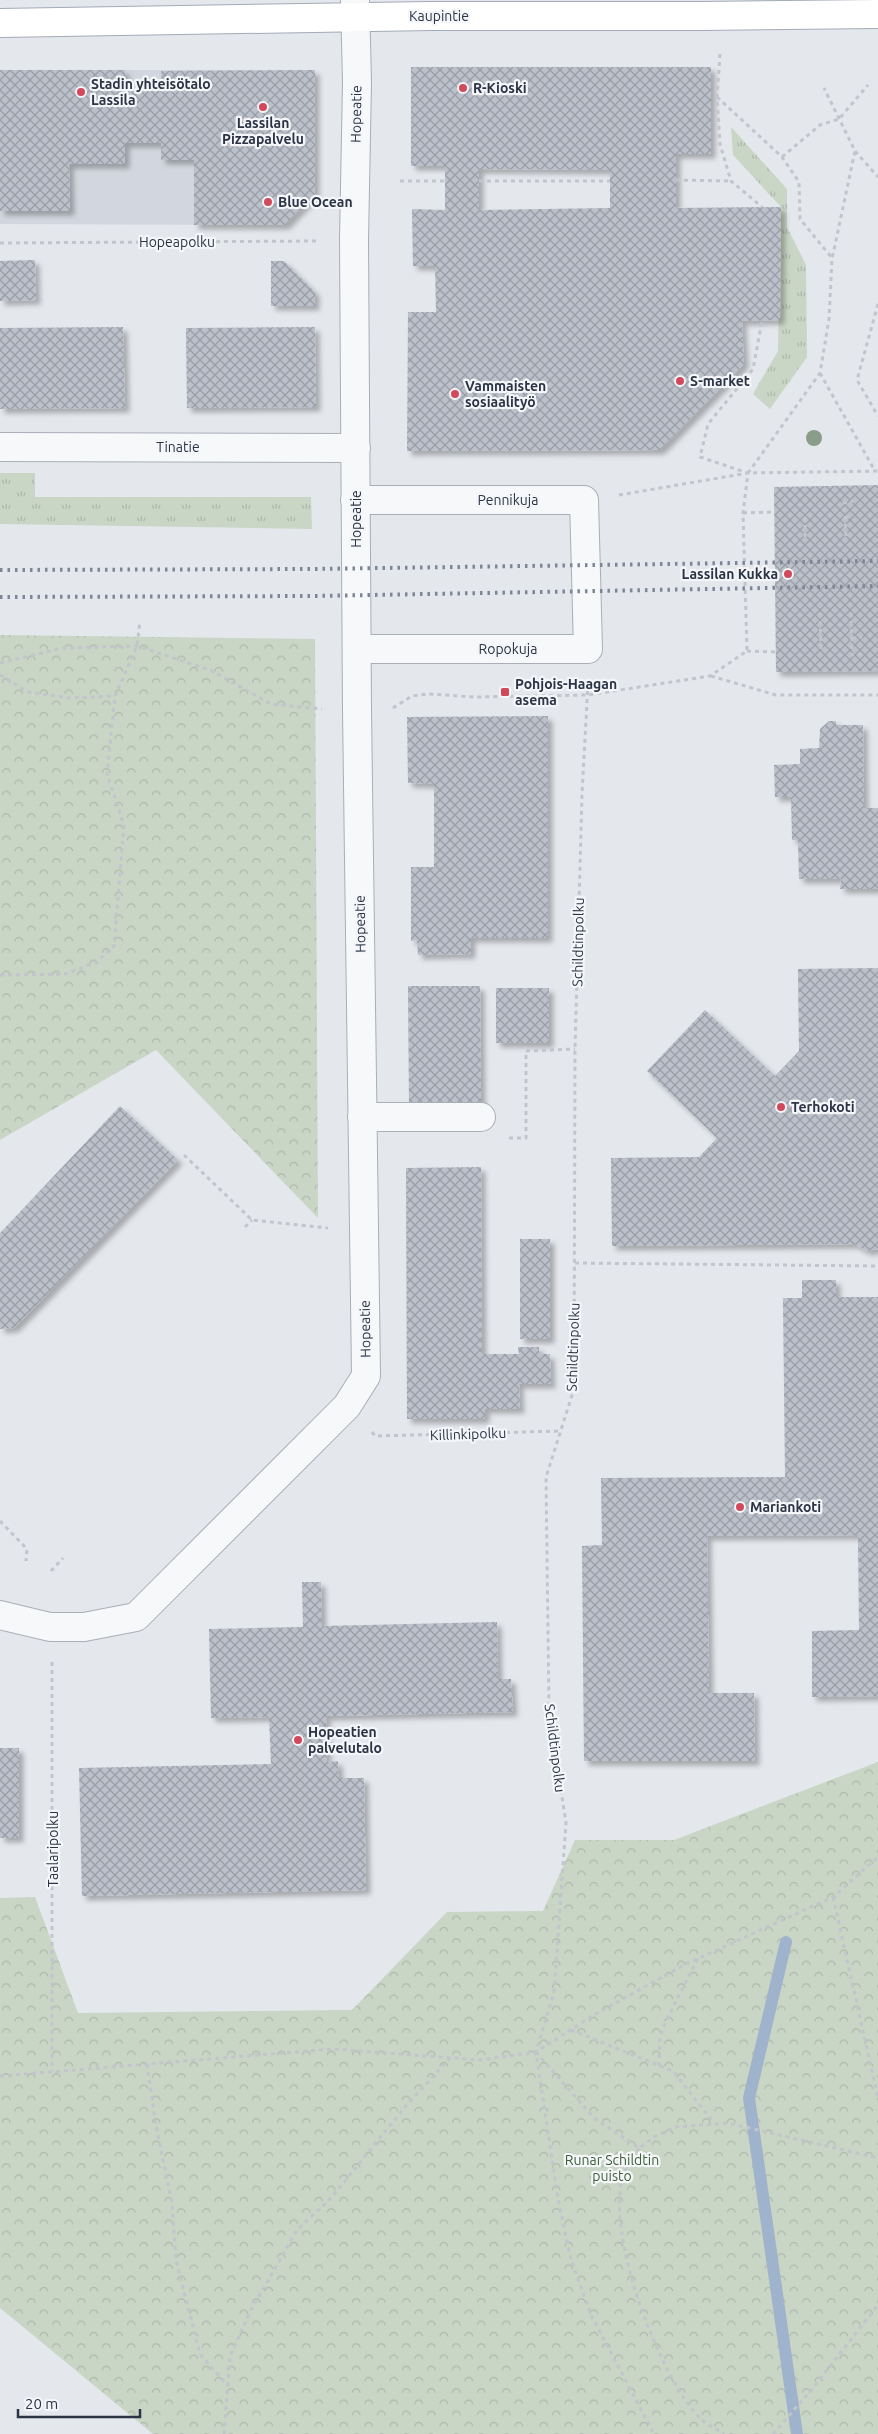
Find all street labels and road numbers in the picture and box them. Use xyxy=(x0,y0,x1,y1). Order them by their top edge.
street label: Kaupintie xyxy=(409,8,469,24)
street label: Hopeatie xyxy=(347,85,365,143)
street label: Hopeapolku xyxy=(139,234,215,250)
street label: Tinatie xyxy=(156,439,200,455)
street label: Hopeatie xyxy=(348,490,364,548)
street label: Pennikuja xyxy=(478,492,538,508)
street label: Ropokuja xyxy=(479,641,537,657)
street label: Hopeatie xyxy=(351,895,369,953)
street label: Schildtinpolku xyxy=(569,897,587,987)
street label: Hopeatie xyxy=(356,1300,374,1358)
street label: Schildtinpolku xyxy=(563,1302,583,1392)
street label: Killinkipolku xyxy=(429,1425,507,1443)
street label: Schildtinpolku xyxy=(542,1703,568,1793)
street label: Taalaripolku xyxy=(45,1811,61,1887)

